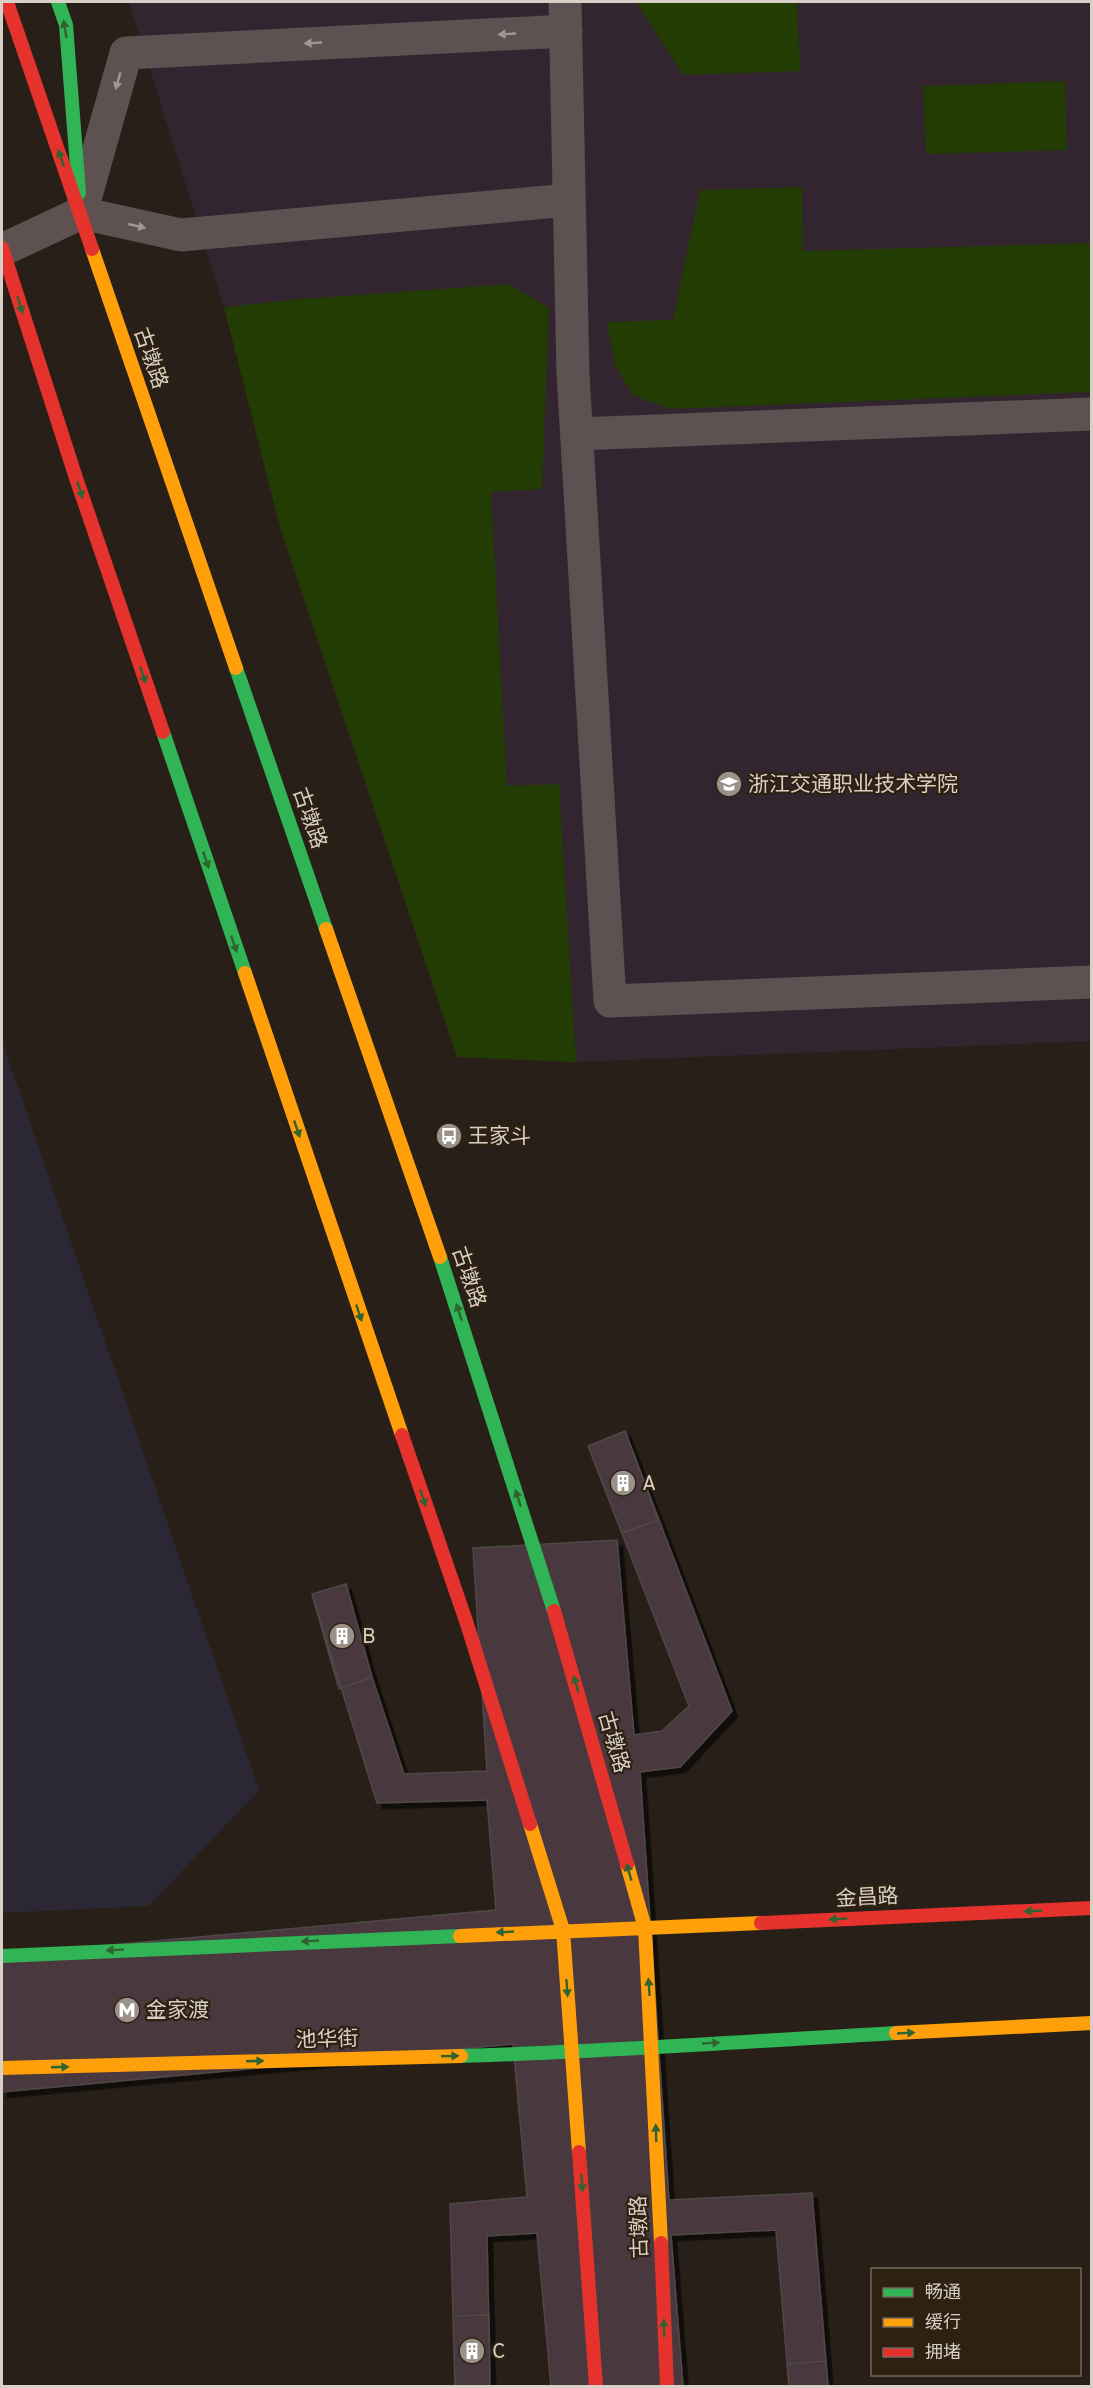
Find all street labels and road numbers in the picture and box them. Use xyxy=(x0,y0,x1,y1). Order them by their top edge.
street label: 古墩路 xyxy=(127,324,173,393)
street label: 古墩路 xyxy=(286,784,332,853)
street label: 古墩路 xyxy=(445,1243,491,1312)
street label: 古墩路 xyxy=(591,1708,634,1776)
street label: 金昌路 xyxy=(835,1883,899,1914)
street label: 池华街 xyxy=(295,2026,359,2055)
street label: 古墩路 xyxy=(626,2195,655,2259)

